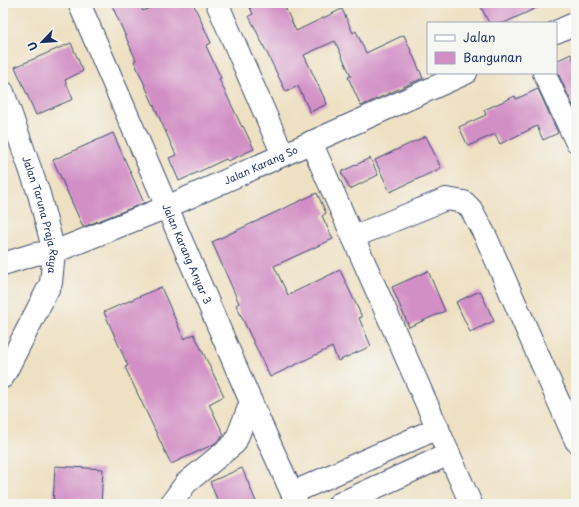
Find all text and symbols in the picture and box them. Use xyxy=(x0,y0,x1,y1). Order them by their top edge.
north arrow xyxy=(22,22,62,62)
legend xyxy=(427,22,557,74)
text: Jalan xyxy=(463,28,496,46)
text: U xyxy=(23,39,42,54)
text: Bangunan xyxy=(463,48,522,66)
street label: Jalan Karang So xyxy=(221,141,300,188)
street label: Jalan Taruna Praja Raya xyxy=(19,154,62,275)
street label: Jalan Karang Anyar 3 xyxy=(159,201,216,306)

